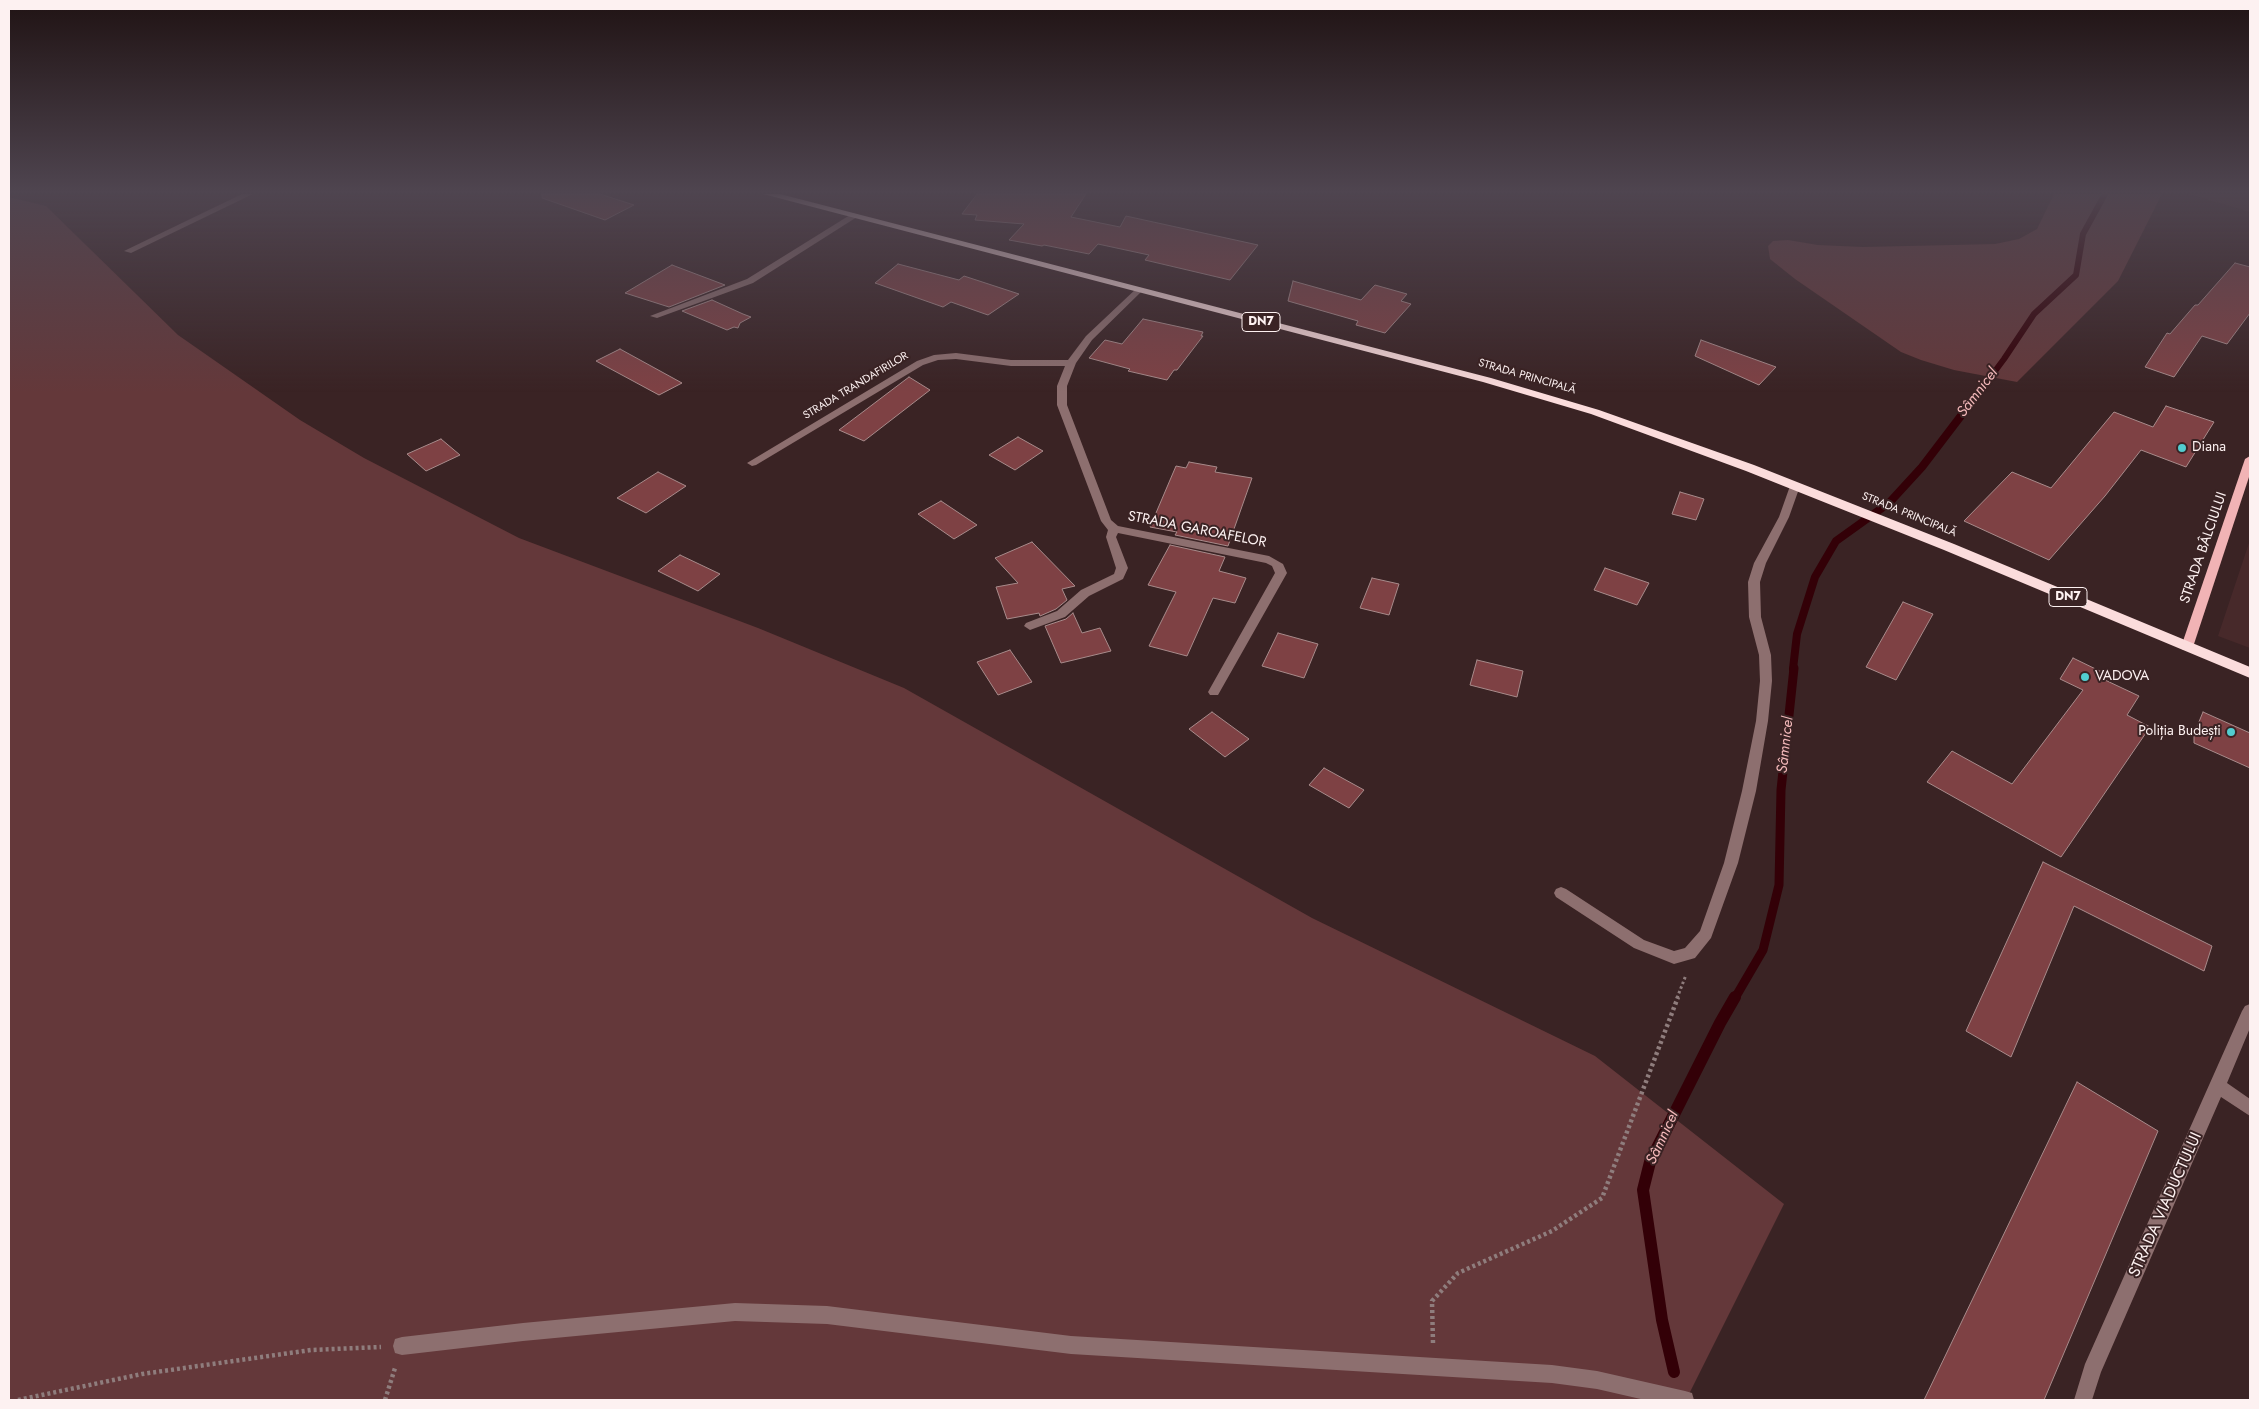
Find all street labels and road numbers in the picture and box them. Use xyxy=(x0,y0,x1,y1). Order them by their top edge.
road number: DN7 xyxy=(1242,313,1280,332)
street label: STRADA TRANDAFIRILOR xyxy=(801,349,911,423)
street label: STRADA PRINCIPALĂ xyxy=(1477,357,1577,397)
street label: STRADA PRINCIPALĂ xyxy=(1860,490,1958,540)
street label: STRADA BÂLCIULUI xyxy=(2177,490,2231,606)
street label: STRADA GAROAFELOR xyxy=(1126,508,1268,552)
road number: DN7 xyxy=(2049,588,2087,606)
street label: STRADA VIADUCTULUI xyxy=(2125,1130,2207,1280)

